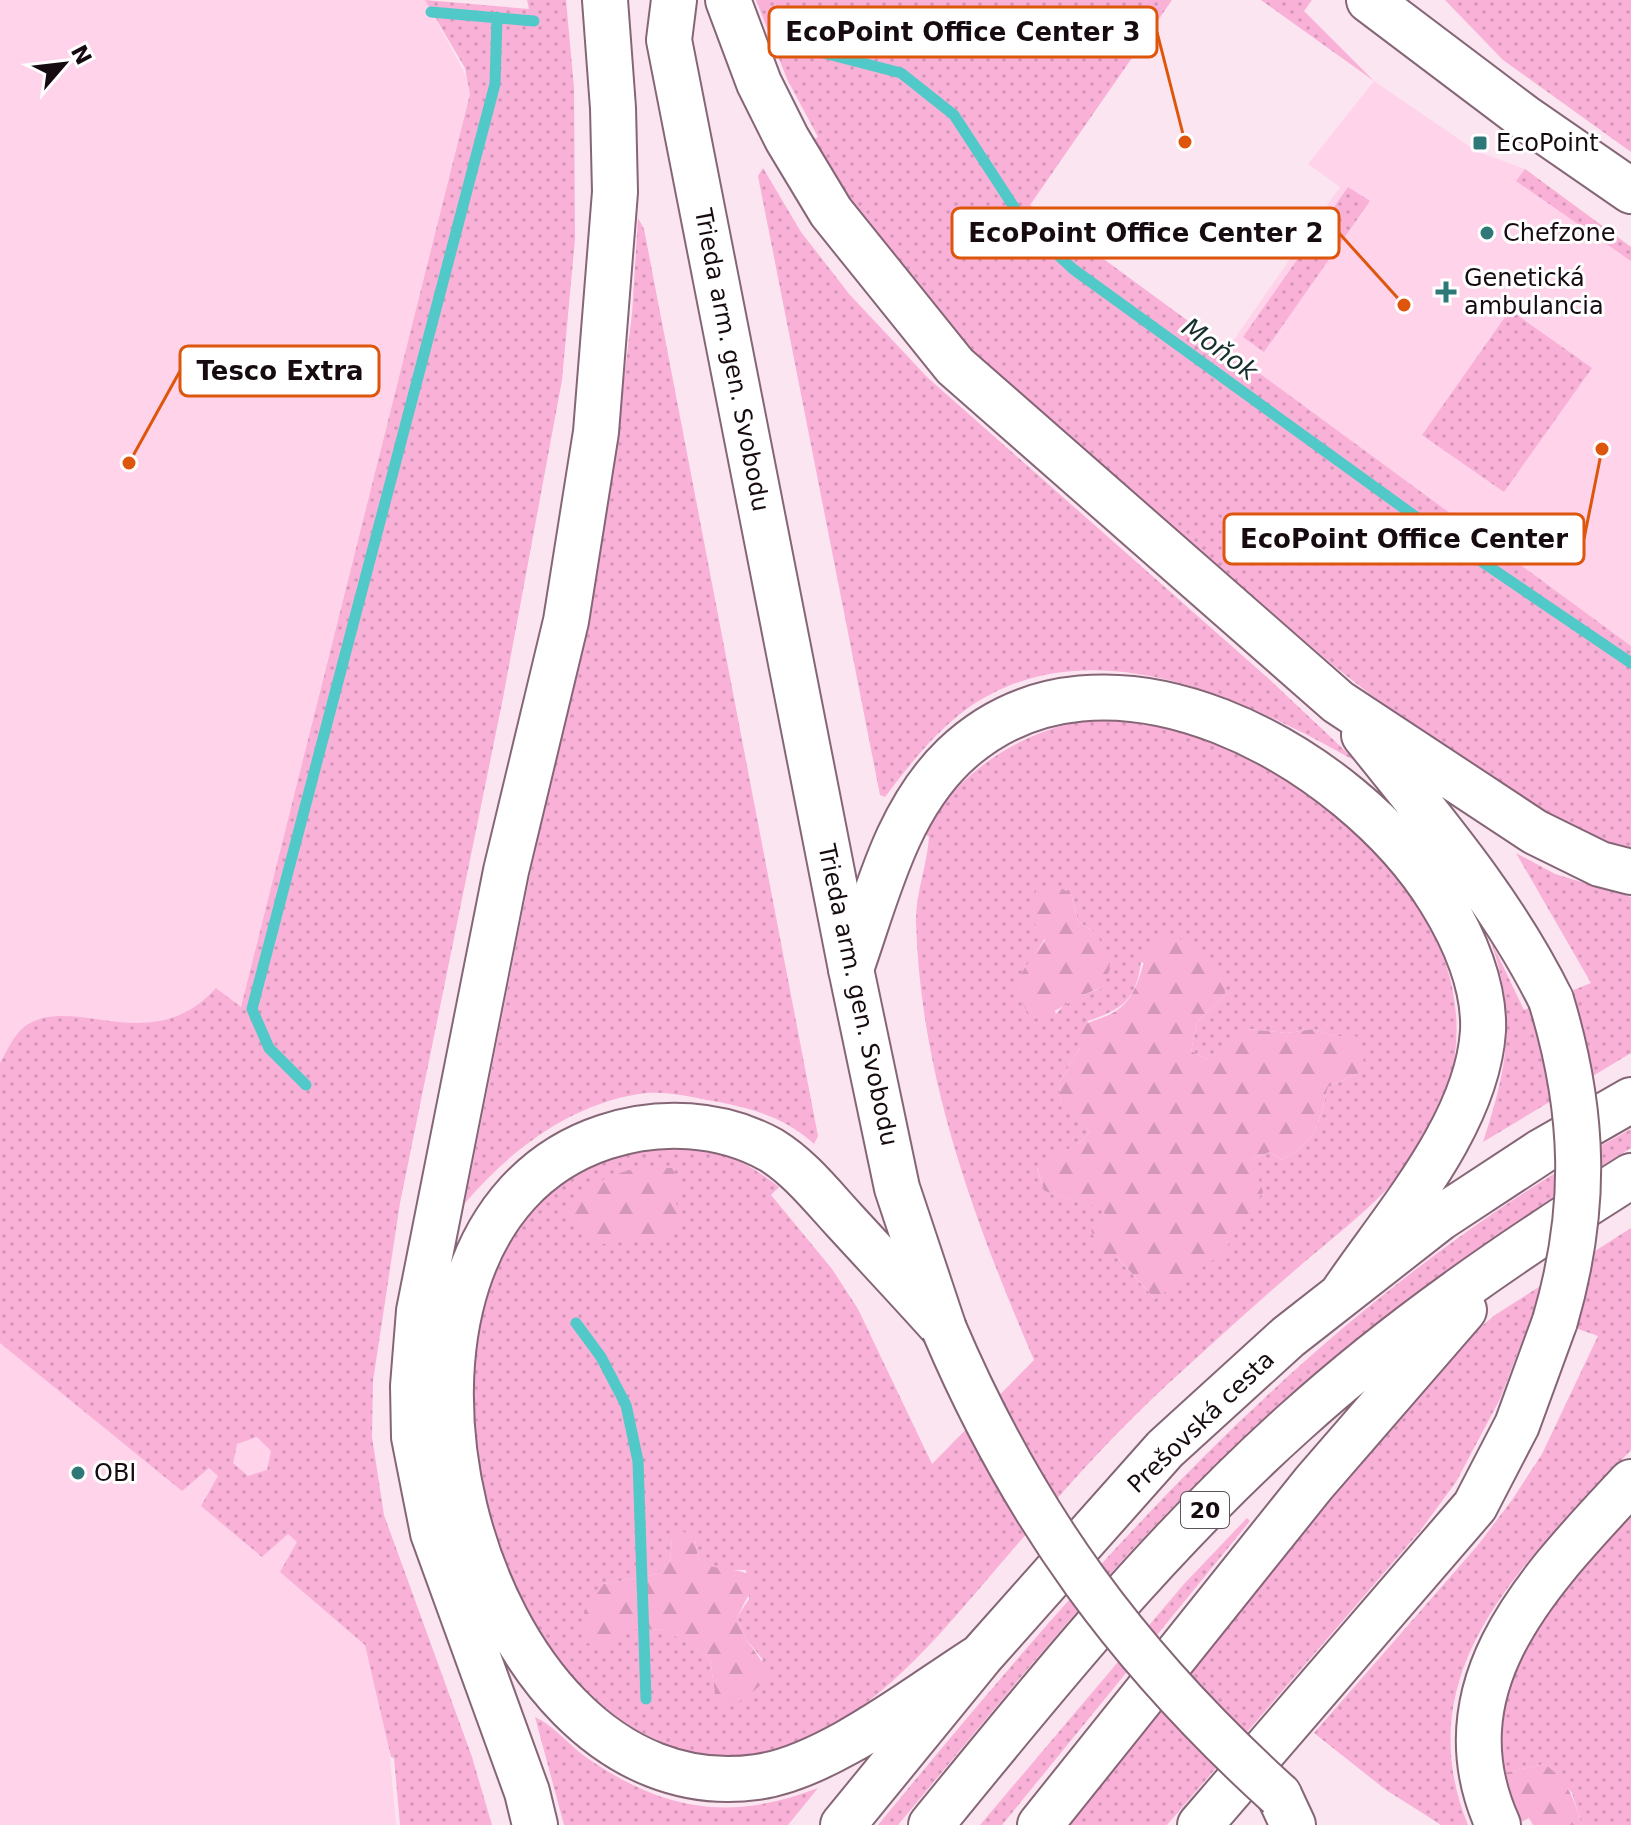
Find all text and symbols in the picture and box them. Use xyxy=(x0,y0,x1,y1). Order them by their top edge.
callout: EcoPoint Office Center 3 xyxy=(769,7,1157,57)
text: EcoPoint Office Center 3 xyxy=(785,17,1141,47)
north arrow xyxy=(24,24,104,104)
text: N xyxy=(66,41,97,69)
place label: EcoPoint xyxy=(1496,129,1599,157)
marker: EcoPoint xyxy=(1471,134,1489,152)
street label: Trieda arm. gen. Svobodu xyxy=(689,205,775,514)
callout: EcoPoint Office Center 2 xyxy=(952,208,1339,258)
text: EcoPoint Office Center 2 xyxy=(968,218,1324,248)
place label: Chefzone xyxy=(1503,219,1615,247)
marker: Chefzone xyxy=(1478,224,1496,242)
place label: Genetická ambulancia xyxy=(1464,264,1604,320)
marker: Genetická ambulancia xyxy=(1435,281,1457,303)
water label: Moňok xyxy=(1176,312,1264,387)
callout: Tesco Extra xyxy=(180,346,379,396)
text: Tesco Extra xyxy=(196,356,364,386)
callout: EcoPoint Office Center xyxy=(1224,514,1584,564)
text: EcoPoint Office Center xyxy=(1240,524,1568,554)
street label: Trieda arm. gen. Svobodu xyxy=(812,841,904,1148)
street label: Prešovská cesta xyxy=(1122,1345,1280,1499)
place label: OBI xyxy=(94,1459,136,1487)
marker: OBI xyxy=(69,1464,87,1482)
road number: 20 xyxy=(1181,1492,1229,1528)

